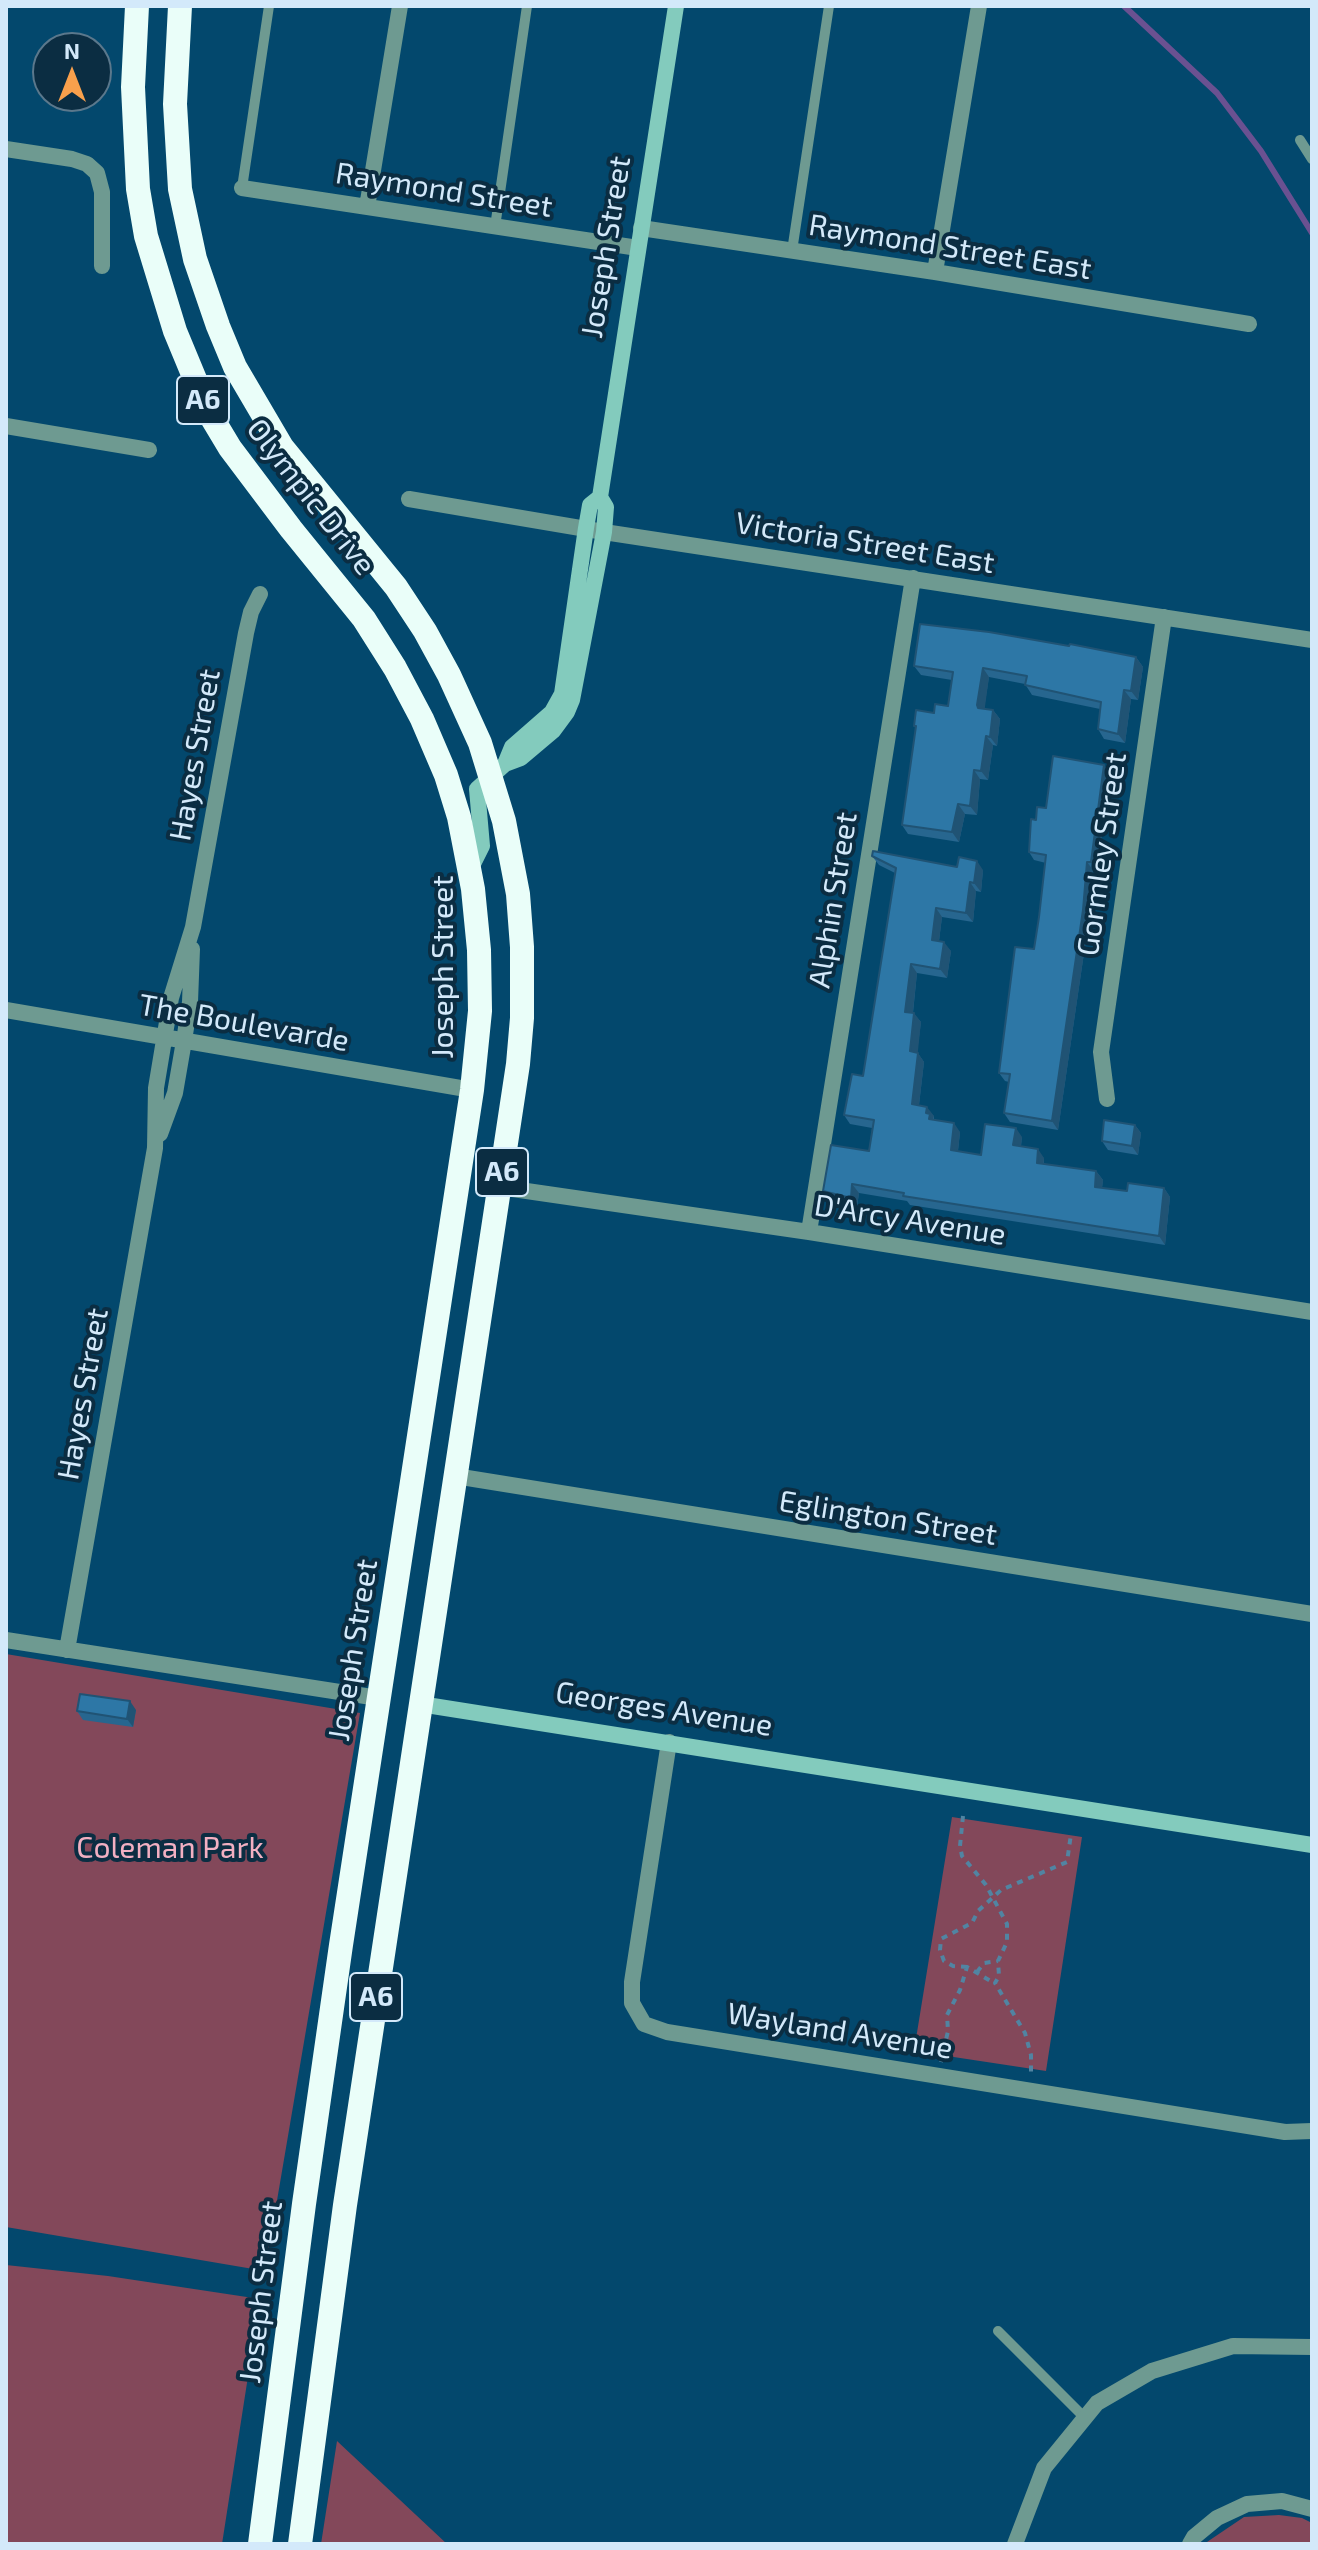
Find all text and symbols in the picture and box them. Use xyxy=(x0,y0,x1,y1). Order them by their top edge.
north arrow xyxy=(32,32,112,112)
text: N xyxy=(64,37,80,63)
street label: Joseph Street xyxy=(574,154,638,340)
street label: Raymond Street xyxy=(333,155,555,225)
street label: Raymond Street East xyxy=(806,207,1094,287)
road number: A6 xyxy=(177,376,229,424)
street label: Olympic Drive xyxy=(239,412,383,582)
street label: Victoria Street East xyxy=(733,505,997,581)
street label: Hayes Street xyxy=(162,666,228,844)
street label: Gormley Street xyxy=(1070,750,1134,958)
street label: Alphin Street xyxy=(801,810,865,990)
street label: Joseph Street xyxy=(425,875,461,1059)
street label: The Boulevarde xyxy=(136,987,352,1059)
road number: A6 xyxy=(476,1148,528,1196)
street label: D'Arcy Avenue xyxy=(812,1187,1008,1253)
street label: Hayes Street xyxy=(50,1305,116,1483)
street label: Eglington Street xyxy=(777,1483,999,1553)
street label: Joseph Street xyxy=(321,1557,385,1743)
street label: Georges Avenue xyxy=(553,1674,775,1744)
park label: Coleman Park xyxy=(76,1830,264,1866)
road number: A6 xyxy=(350,1973,402,2021)
street label: Wayland Avenue xyxy=(725,1995,955,2067)
street label: Joseph Street xyxy=(232,2199,290,2385)

